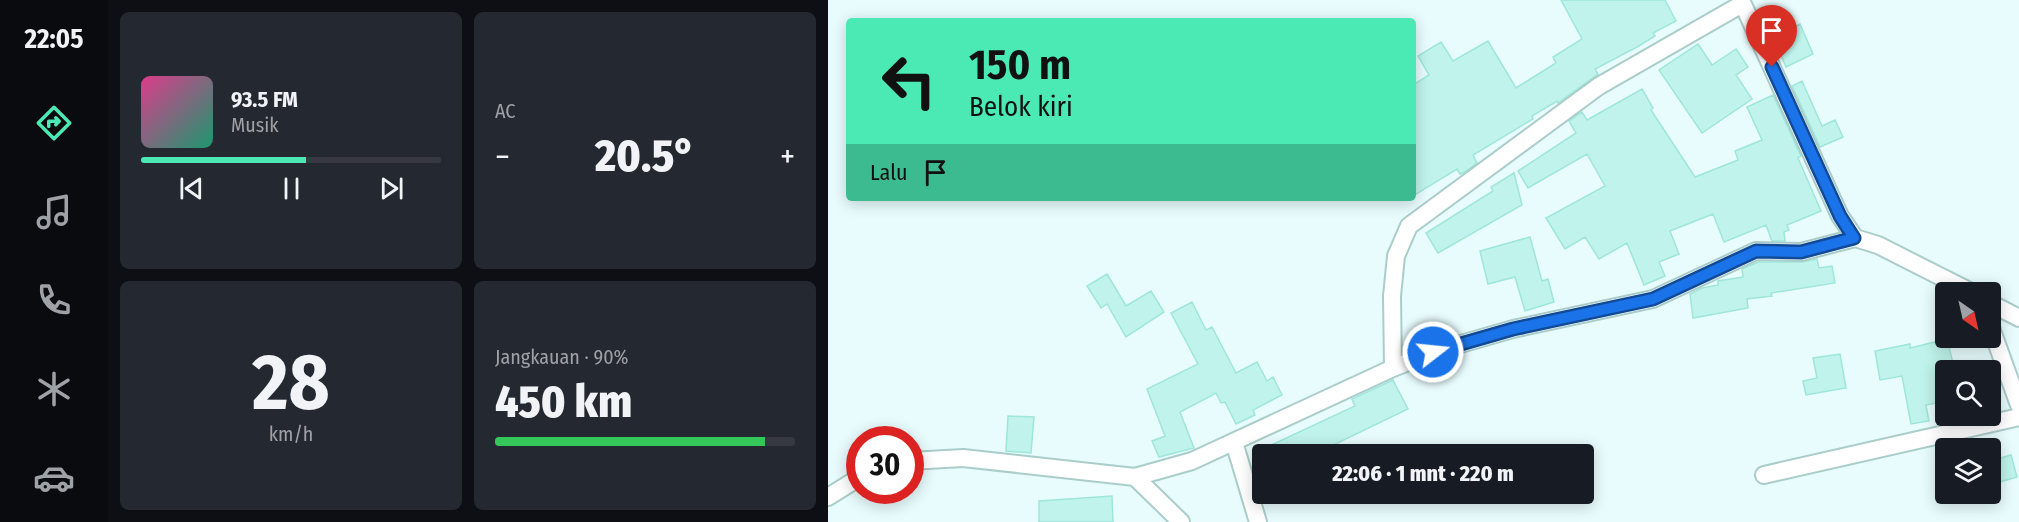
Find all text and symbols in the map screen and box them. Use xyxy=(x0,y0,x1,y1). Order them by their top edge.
pin xyxy=(1746,5,1797,67)
icon: arrive xyxy=(1755,14,1788,47)
text: 22:05 xyxy=(24,23,84,55)
text: 150 m xyxy=(969,40,1071,90)
icon: left xyxy=(870,42,948,120)
text: 93.5 FM xyxy=(231,86,298,113)
text: Belok kiri xyxy=(969,91,1073,123)
text: AC xyxy=(495,99,515,123)
icon: directions xyxy=(33,102,75,144)
text: Musik xyxy=(231,113,279,137)
text: 20.5° xyxy=(595,129,695,183)
text: − xyxy=(495,137,510,177)
text: + xyxy=(780,137,795,177)
icon: arrive xyxy=(919,156,952,189)
text: Lalu xyxy=(870,159,907,186)
icon: previous xyxy=(175,172,208,205)
icon: pause xyxy=(275,172,308,205)
icon: next xyxy=(375,172,408,205)
icon: music xyxy=(33,191,75,233)
icon: phone xyxy=(33,279,75,321)
north arrow xyxy=(1935,282,2001,348)
map controls xyxy=(1935,282,2001,504)
position arrow xyxy=(1401,320,1465,384)
text: 28 xyxy=(252,336,330,430)
text: Jangkauan · 90% xyxy=(495,345,629,369)
button: search xyxy=(1935,360,2001,426)
icon: climate xyxy=(33,368,75,410)
text: 450 km xyxy=(495,375,632,429)
text: km/h xyxy=(269,422,313,446)
speed limit sign: 30 xyxy=(846,426,924,504)
button: layers xyxy=(1935,438,2001,504)
icon: car xyxy=(33,457,75,499)
text: 22:06 · 1 mnt · 220 m xyxy=(1332,460,1514,487)

